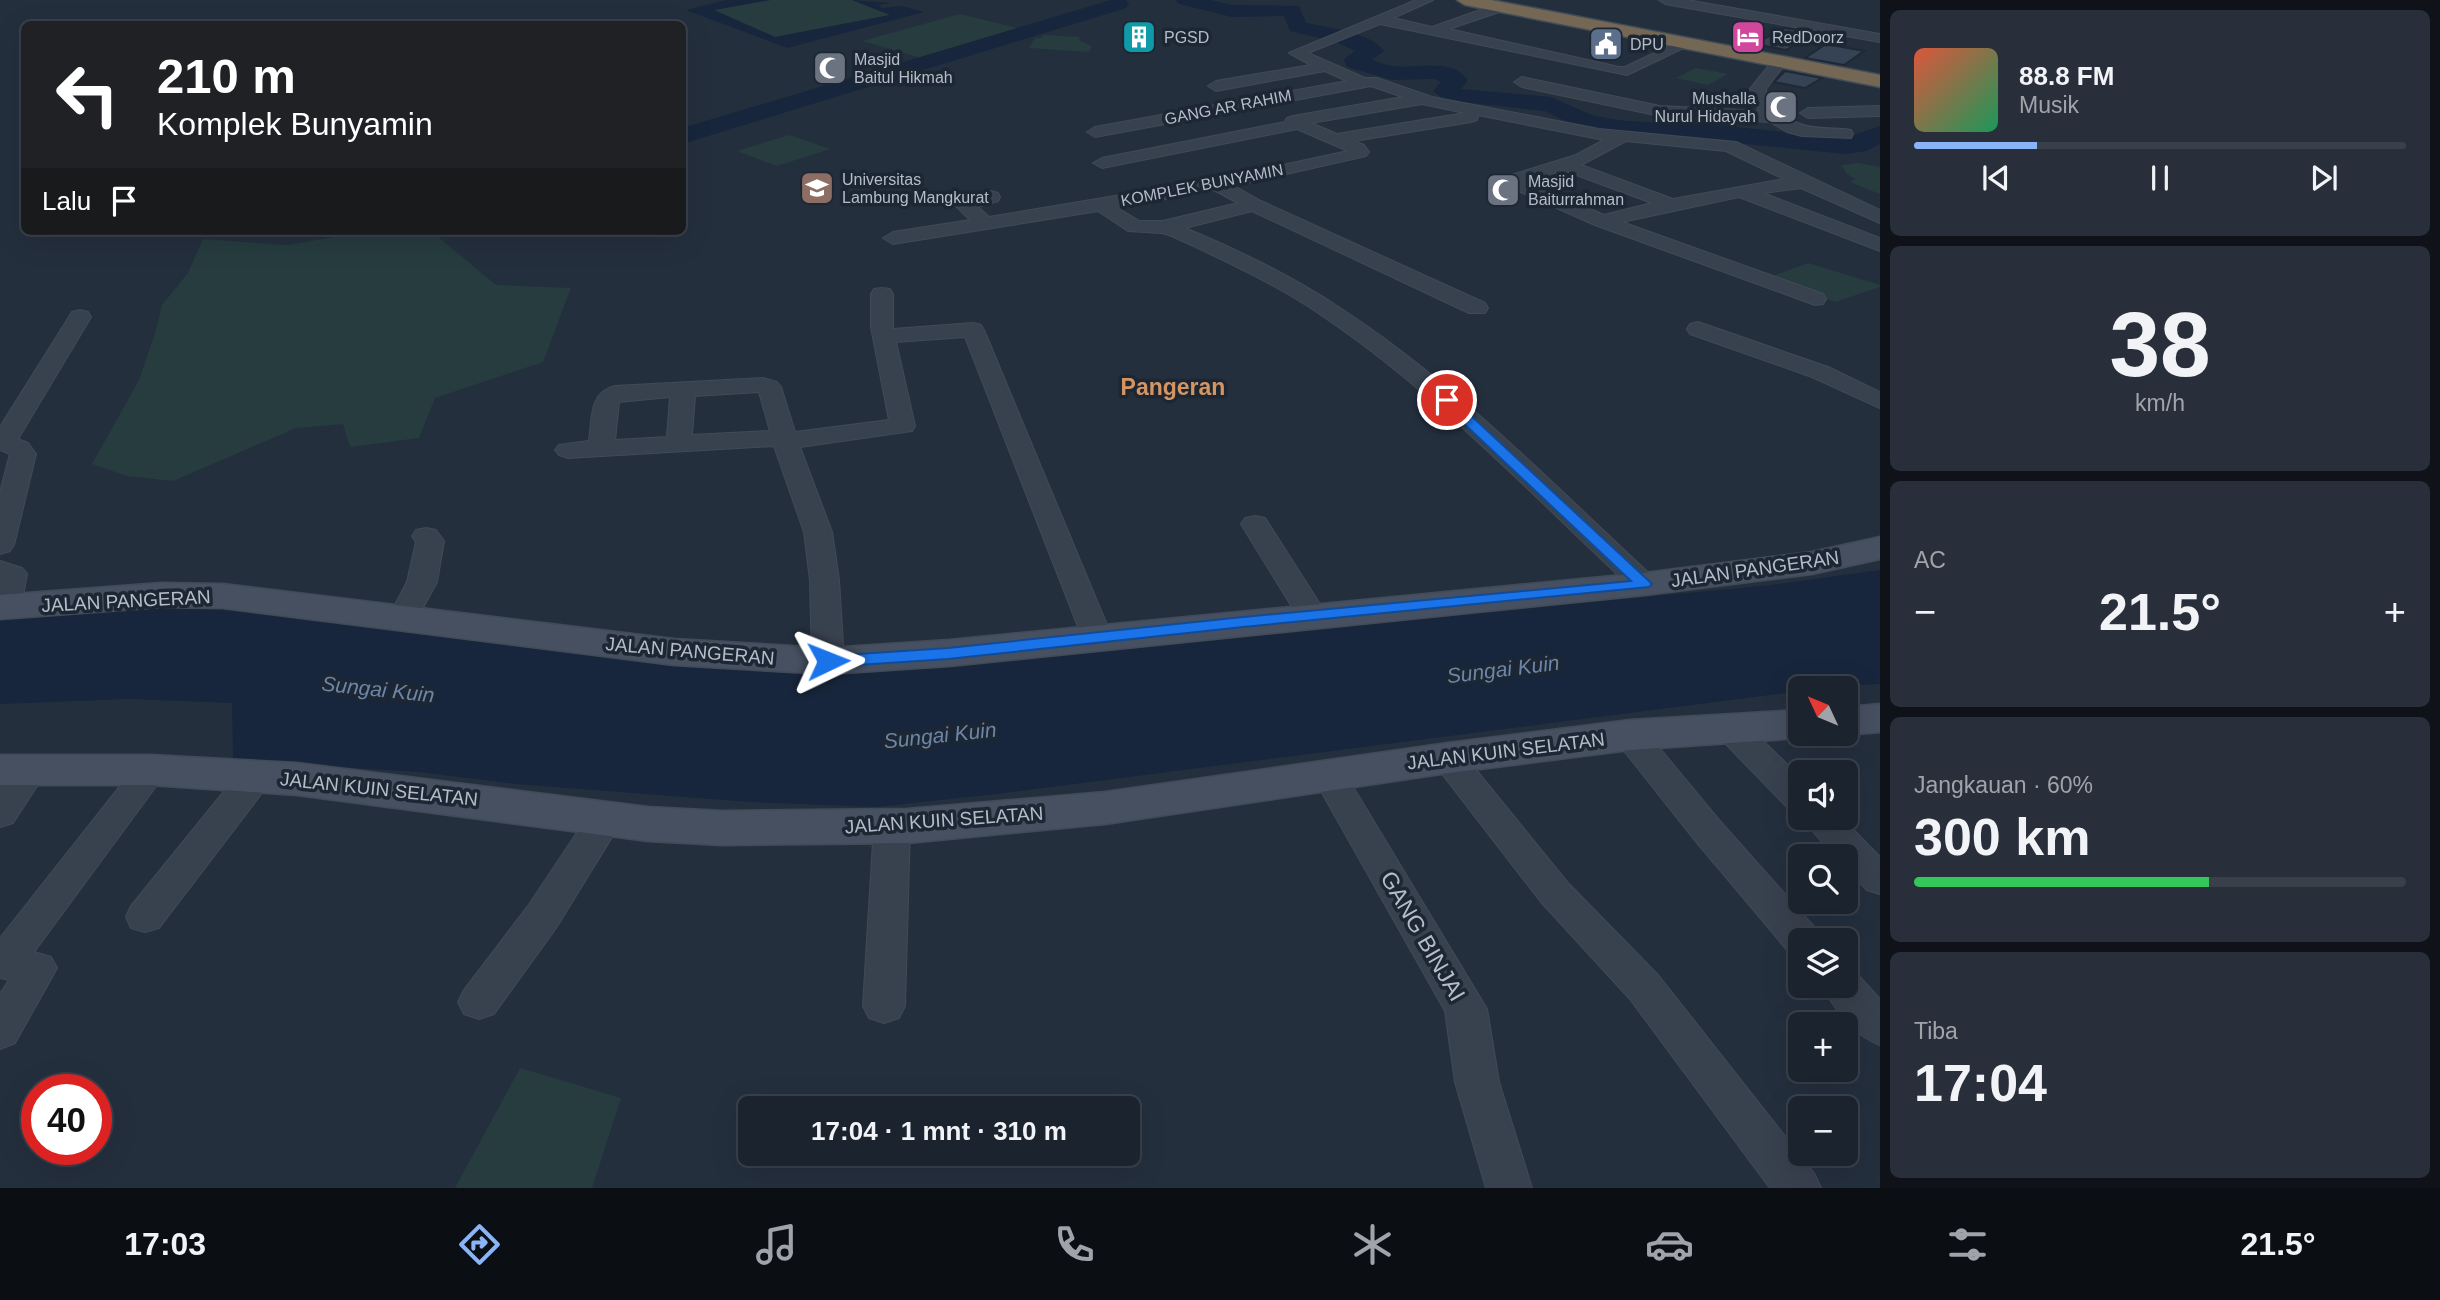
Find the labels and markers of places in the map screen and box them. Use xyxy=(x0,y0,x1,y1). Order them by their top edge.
building icon: PGSD xyxy=(1120,18,1158,56)
hotel icon: RedDoorz xyxy=(1729,18,1767,56)
public building icon: DPU xyxy=(1587,25,1625,63)
place label: PGSD xyxy=(1164,29,1209,46)
place label: RedDoorz xyxy=(1772,29,1844,46)
place label: DPU xyxy=(1630,36,1664,53)
mosque icon: Masjid Baitul Hikmah xyxy=(811,49,849,87)
place label: Masjid Baitul Hikmah xyxy=(854,51,953,86)
mosque icon: Mushalla Nurul Hidayah xyxy=(1762,88,1800,126)
place label: Mushalla Nurul Hidayah xyxy=(1655,90,1756,125)
school or university icon: Universitas Lambung Mangkurat xyxy=(798,169,836,207)
place label: Universitas Lambung Mangkurat xyxy=(842,171,989,206)
mosque icon: Masjid Baiturrahman xyxy=(1484,171,1522,209)
place label: Masjid Baiturrahman xyxy=(1528,173,1624,208)
pin xyxy=(1417,370,1477,430)

